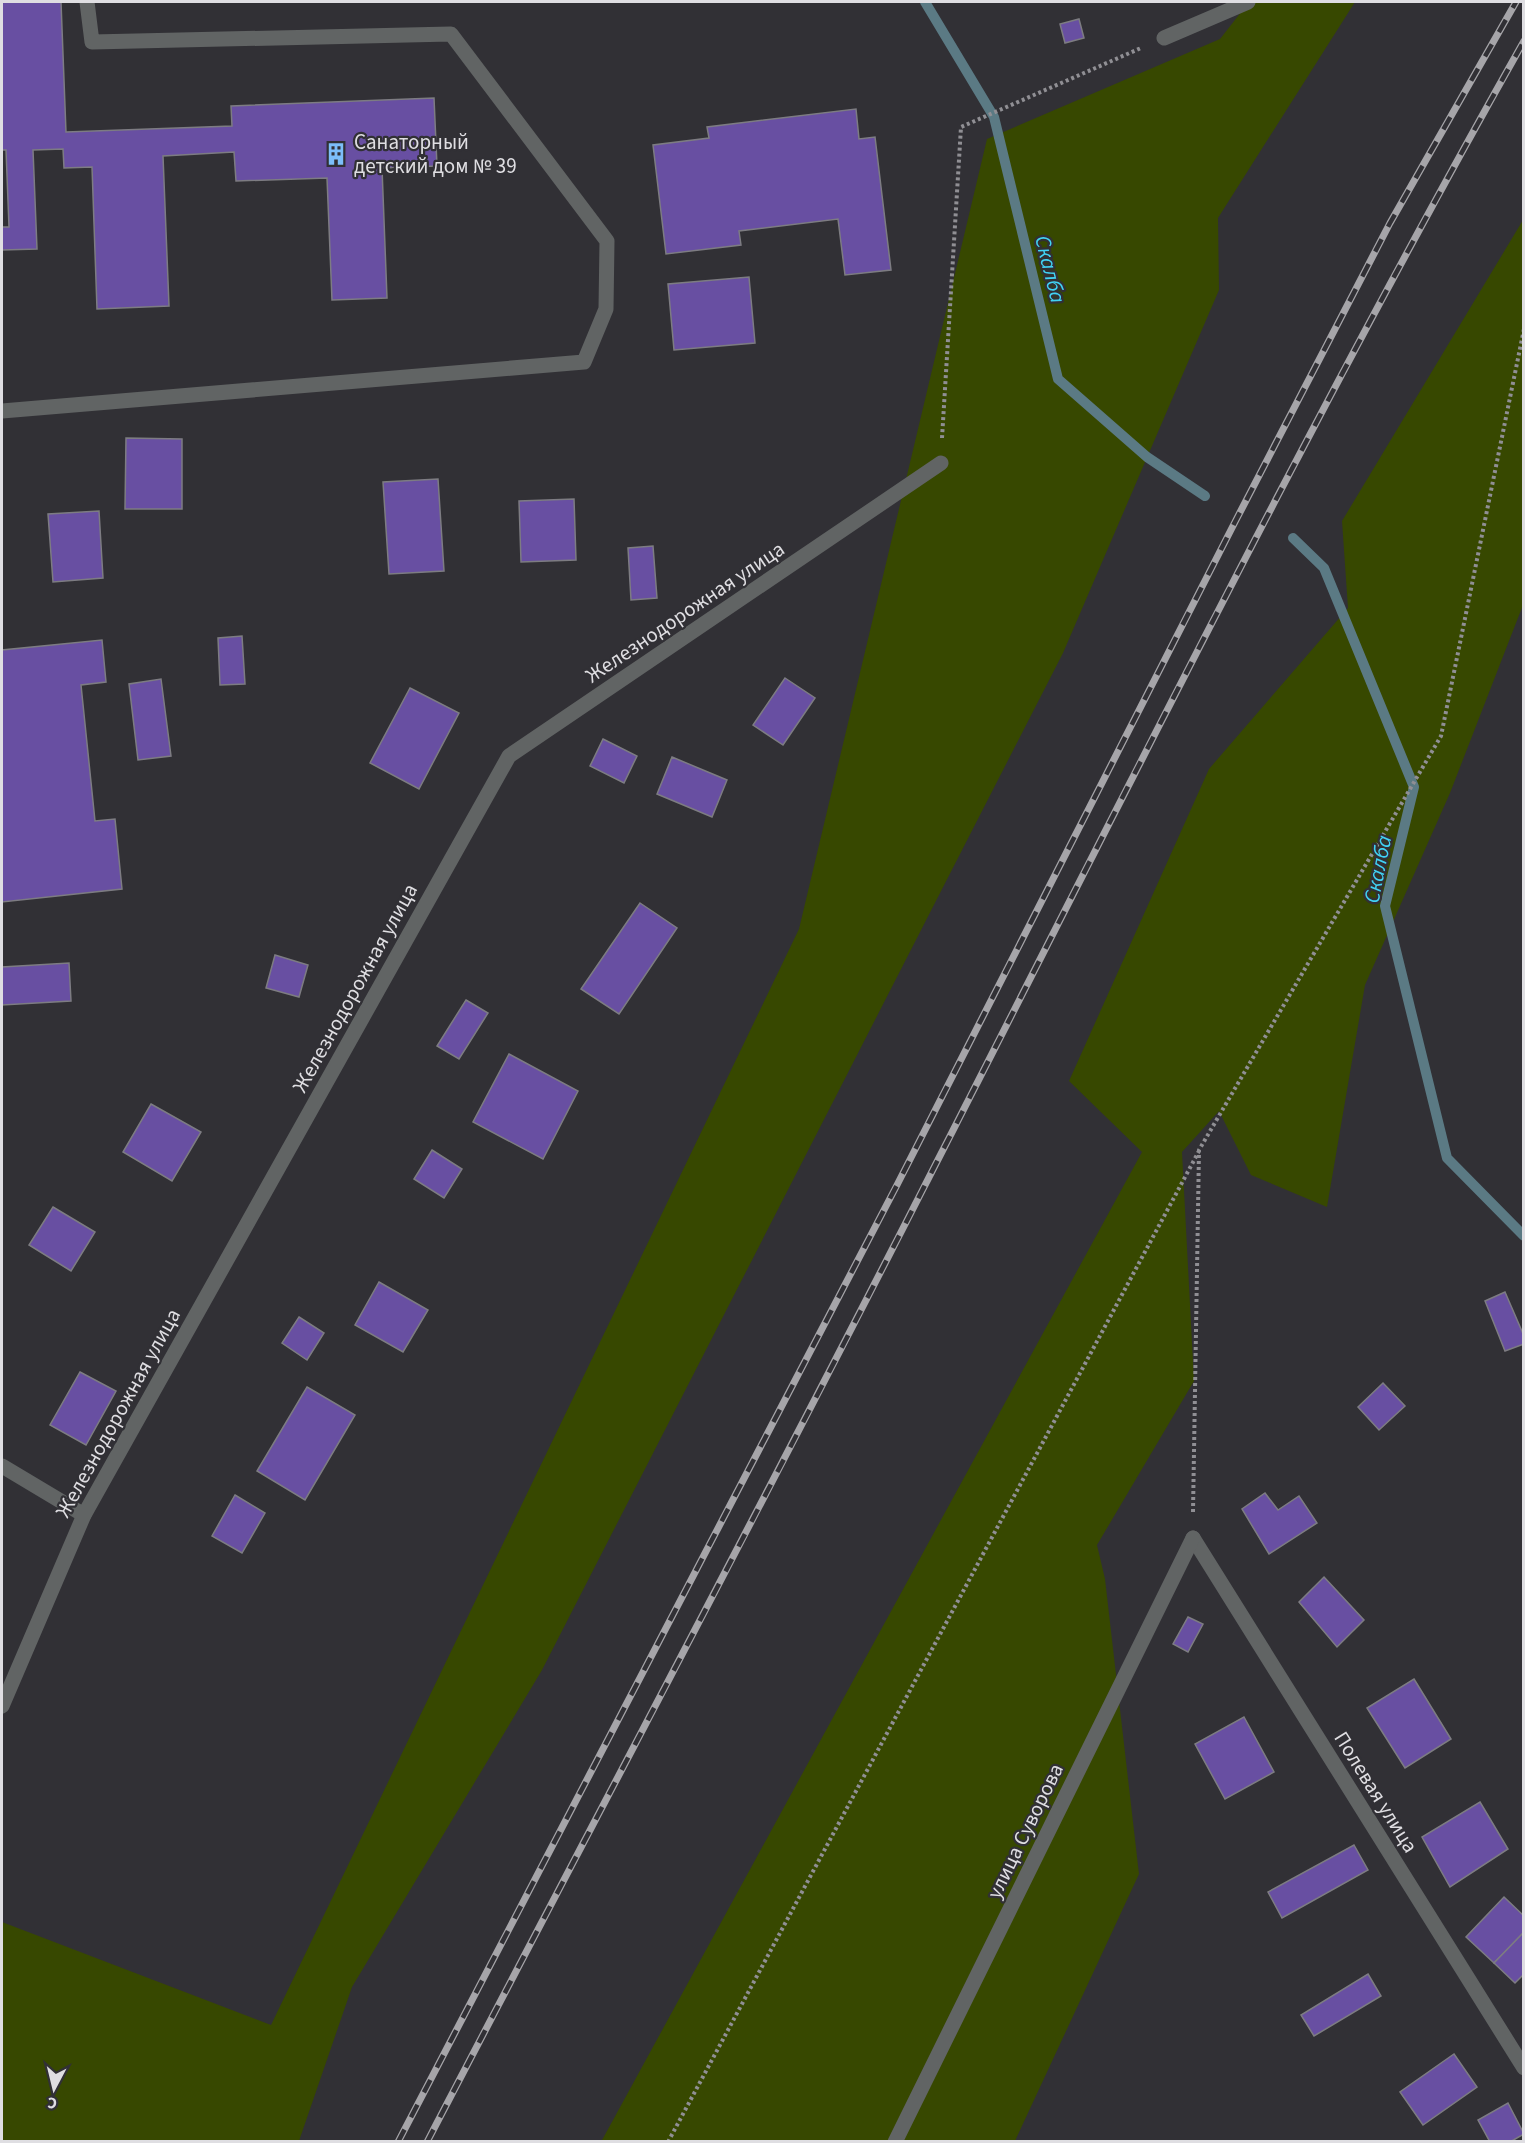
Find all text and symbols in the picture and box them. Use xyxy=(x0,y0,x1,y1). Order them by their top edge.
place label: Санаторный детский дом № 39 xyxy=(354,127,517,181)
building icon: Санаторный детский дом № 39 xyxy=(323,141,349,167)
water label: Скалба xyxy=(1026,232,1074,307)
street label: Железнодорожная улица xyxy=(579,534,791,690)
water label: Скалба xyxy=(1356,832,1400,906)
street label: Железнодорожная улица xyxy=(285,878,425,1098)
street label: Железнодорожная улица xyxy=(48,1303,188,1523)
street label: Полевая улица xyxy=(1327,1726,1425,1858)
street label: улица Суворова xyxy=(979,1758,1071,1904)
north arrow xyxy=(24,2059,84,2119)
text: С xyxy=(46,2091,58,2114)

